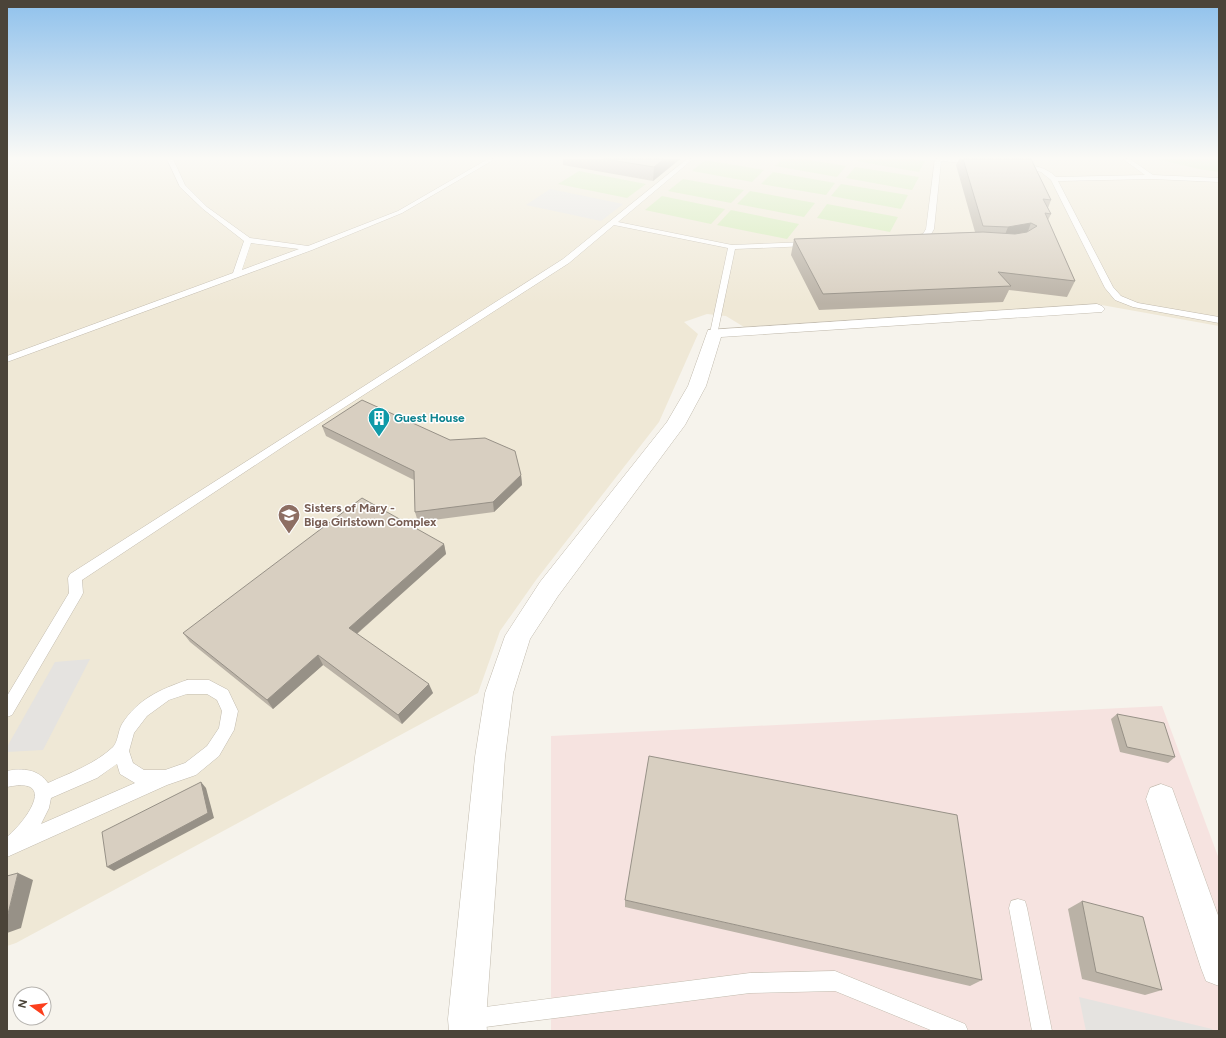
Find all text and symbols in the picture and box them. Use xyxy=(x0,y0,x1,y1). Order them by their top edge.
building icon: Guest House xyxy=(366,405,392,438)
place label: Guest House xyxy=(394,411,465,425)
place label: Sisters of Mary - Biga Girlstown Complex xyxy=(304,501,437,529)
school or university icon: Sisters of Mary - Biga Girlstown Complex xyxy=(276,502,302,535)
north arrow xyxy=(12,986,52,1026)
text: N xyxy=(15,998,30,1009)

